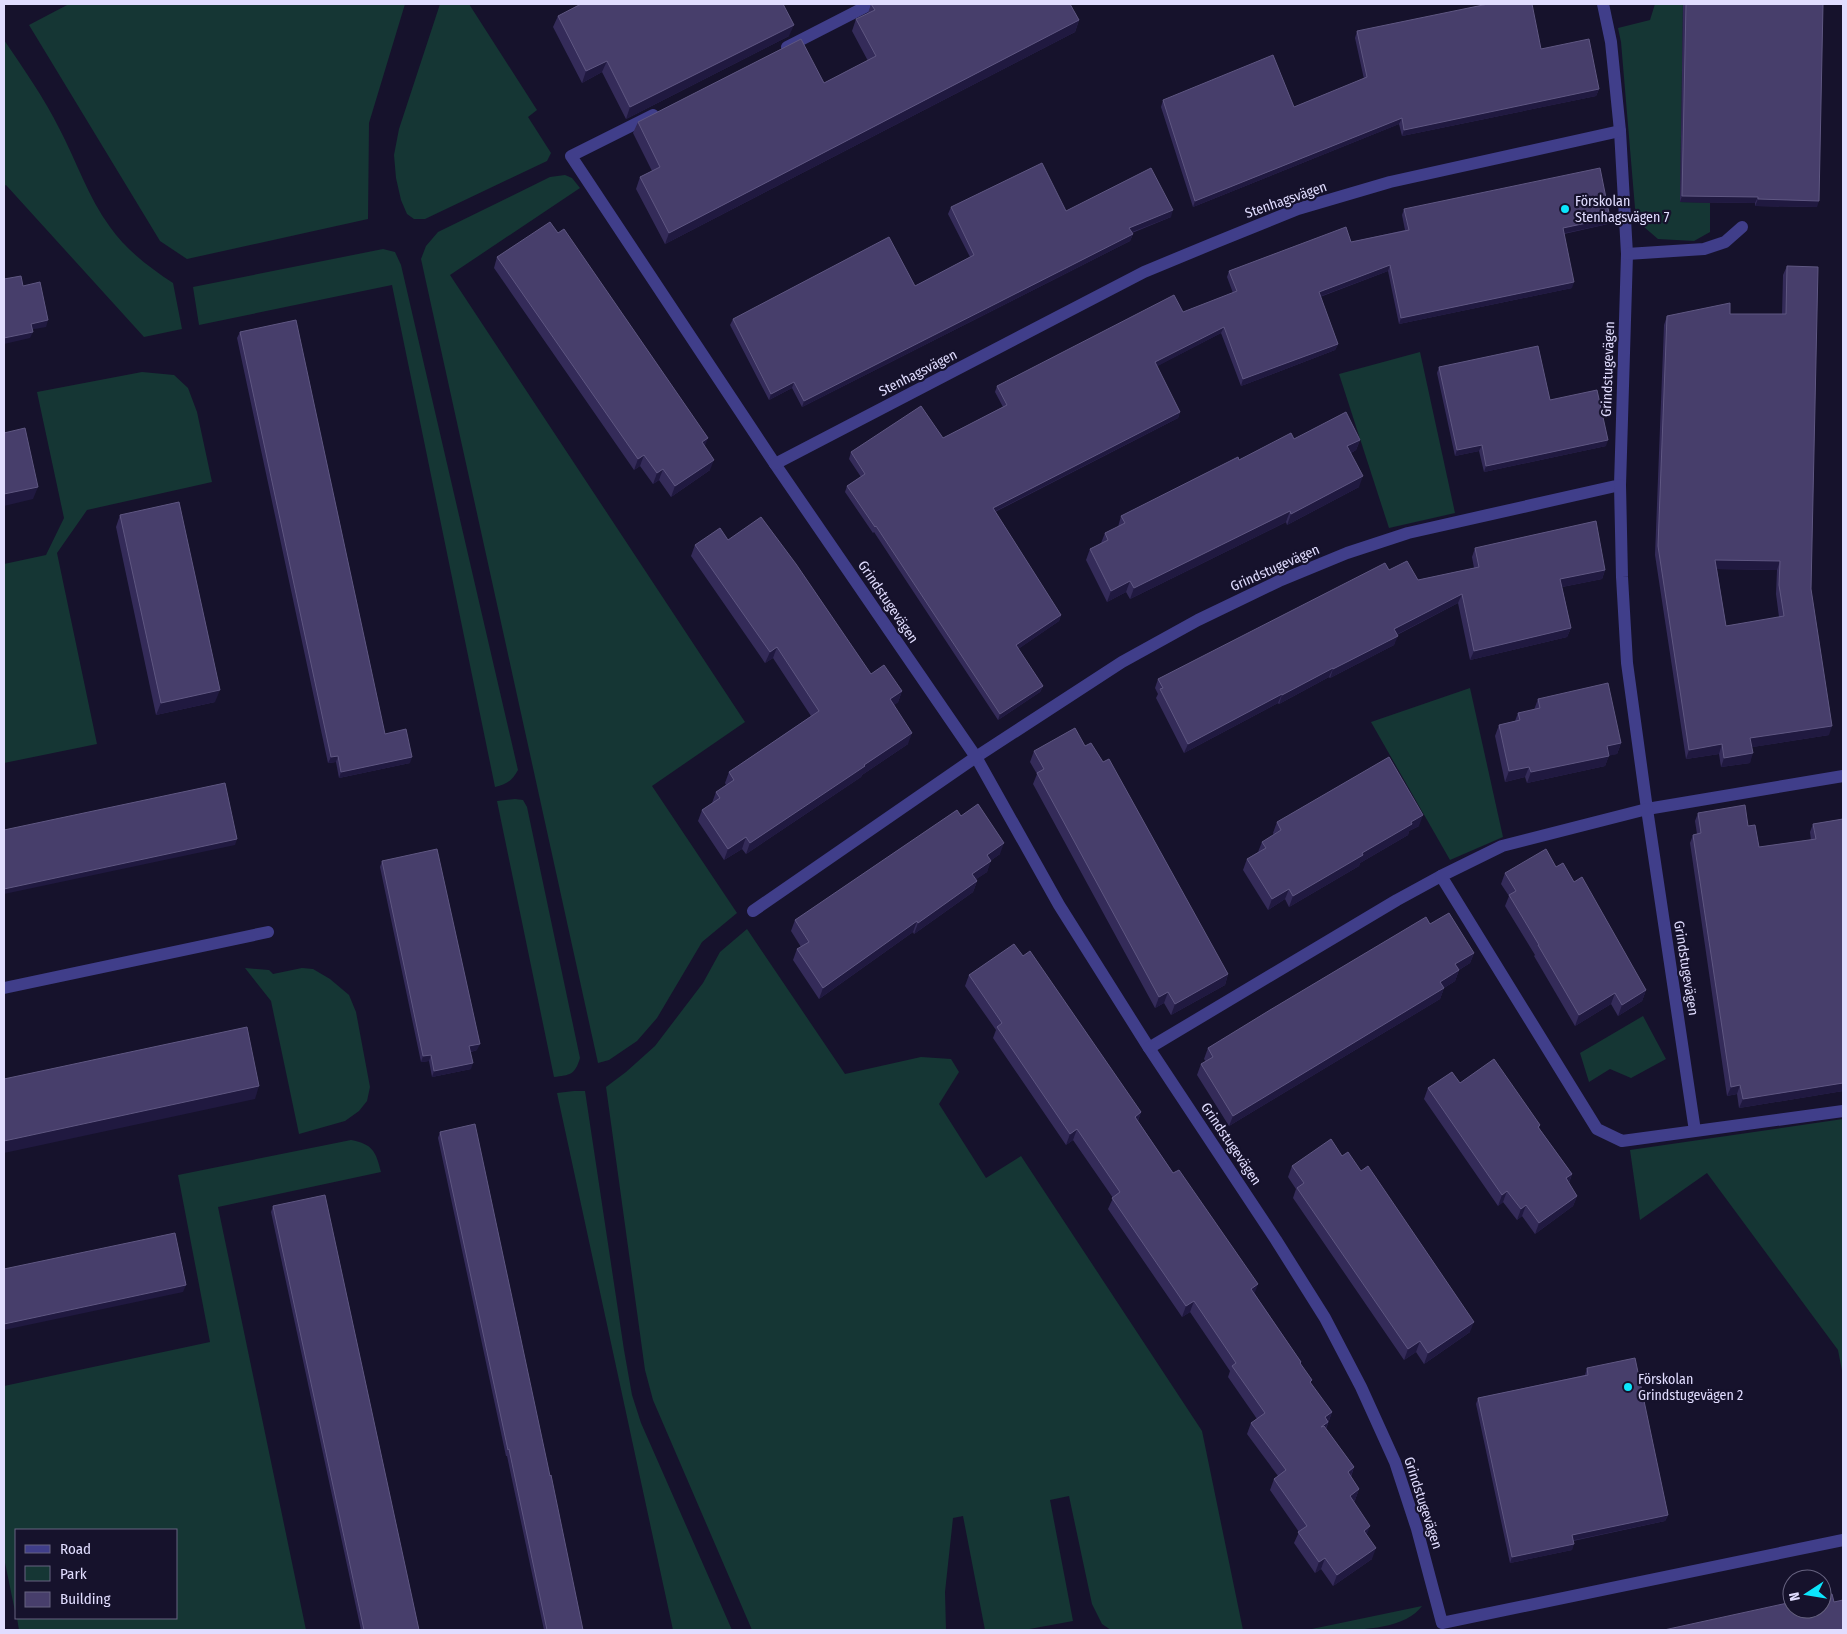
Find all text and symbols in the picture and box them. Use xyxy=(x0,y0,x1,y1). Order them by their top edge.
street label: Stenhagsvägen xyxy=(1243,178,1329,222)
place label: Förskolan Stenhagsvägen 7 xyxy=(1575,193,1670,226)
marker: Förskolan Stenhagsvägen 7 xyxy=(1559,203,1571,215)
street label: Grindstugevägen xyxy=(1598,321,1618,417)
street label: Stenhagsvägen xyxy=(876,346,960,400)
street label: Grindstugevägen xyxy=(1228,541,1322,595)
street label: Grindstugevägen xyxy=(854,558,922,646)
street label: Grindstugevägen xyxy=(1670,919,1702,1017)
street label: Grindstugevägen xyxy=(1197,1100,1265,1188)
place label: Förskolan Grindstugevägen 2 xyxy=(1638,1371,1743,1404)
marker: Förskolan Grindstugevägen 2 xyxy=(1622,1381,1634,1393)
street label: Grindstugevägen xyxy=(1400,1455,1446,1551)
legend xyxy=(15,1529,178,1619)
text: Road xyxy=(60,1540,91,1558)
text: Park xyxy=(60,1565,87,1583)
north arrow xyxy=(1782,1569,1832,1619)
text: Building xyxy=(60,1590,111,1608)
text: N xyxy=(1786,1591,1804,1602)

